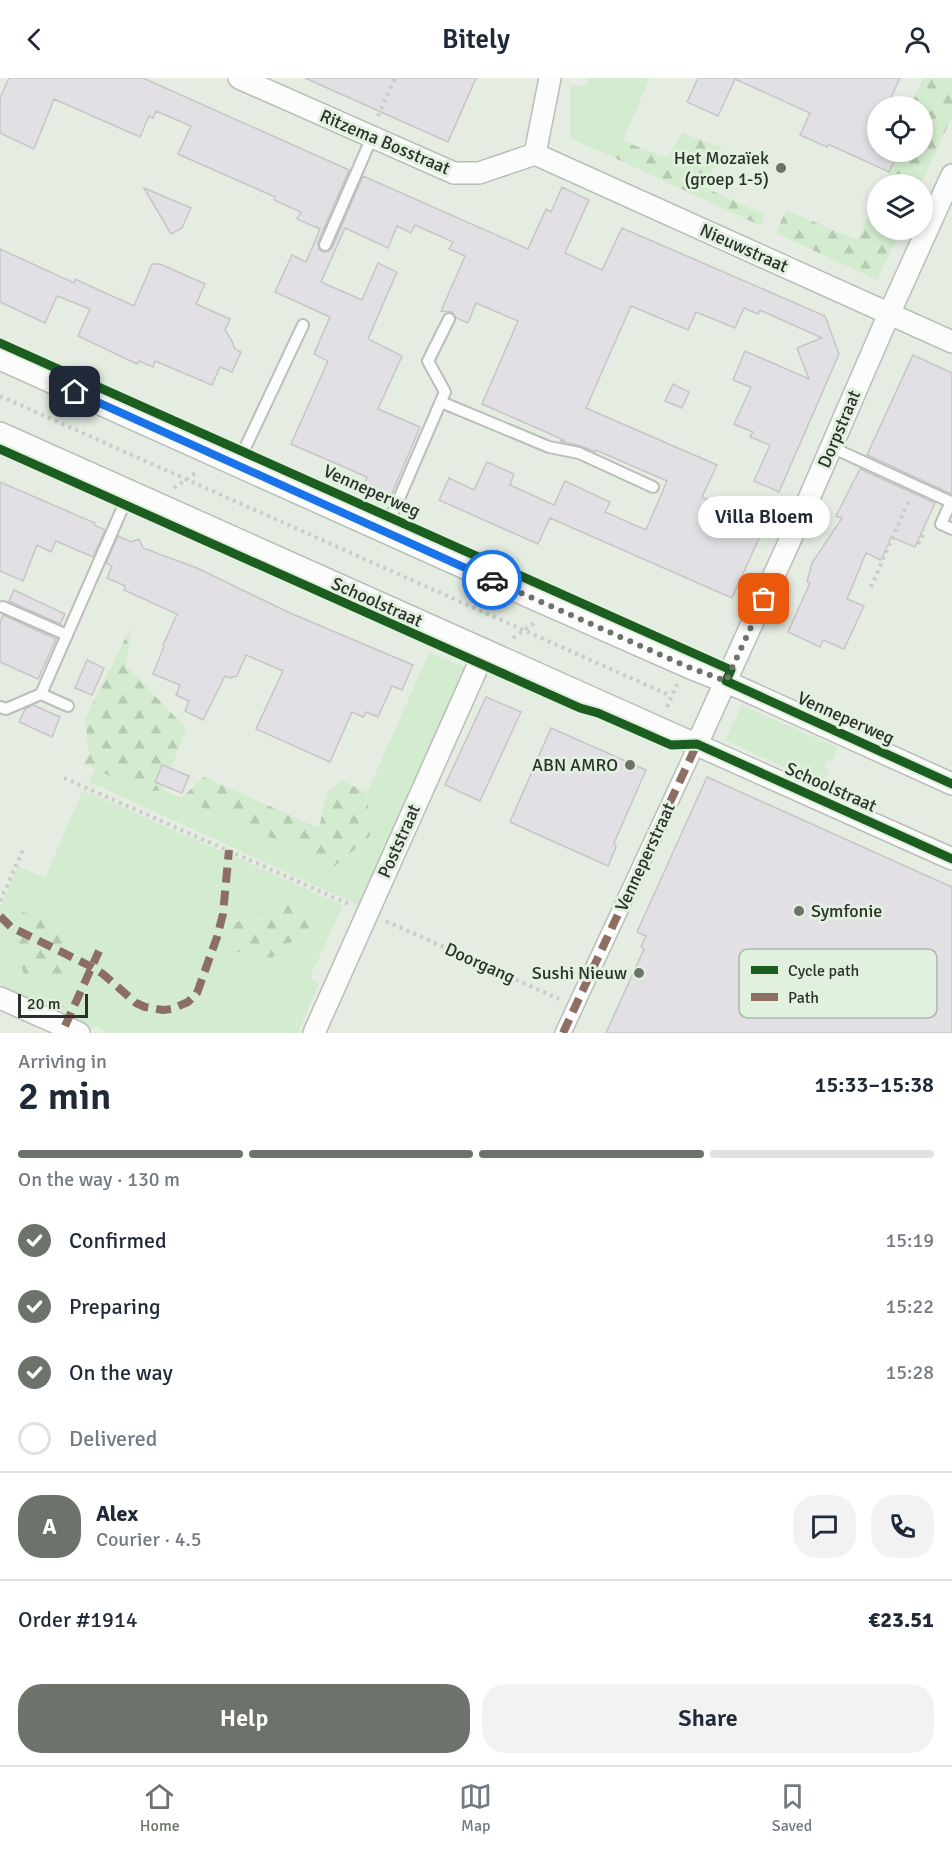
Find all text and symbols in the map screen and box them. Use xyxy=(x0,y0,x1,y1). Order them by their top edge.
icon: back xyxy=(18,23,51,56)
text: Bitely xyxy=(442,23,510,56)
icon: person xyxy=(901,23,934,56)
map controls xyxy=(867,96,933,240)
button: locate xyxy=(867,96,933,162)
street label: Ritzema Bosstraat xyxy=(316,105,454,179)
place label: Het Mozaïek (groep 1-5) xyxy=(674,147,769,190)
marker: Het Mozaïek (groep 1-5) xyxy=(774,161,788,175)
button: layers xyxy=(867,174,933,240)
street label: Nieuwstraat xyxy=(697,219,791,277)
pin xyxy=(49,366,100,417)
icon: home xyxy=(58,375,91,408)
street label: Dorpstraat xyxy=(813,387,865,471)
street label: Venneperweg xyxy=(320,460,424,522)
callout: Villa Bloem xyxy=(698,497,830,539)
text: Villa Bloem xyxy=(715,504,813,529)
courier xyxy=(462,550,522,610)
icon: car xyxy=(476,564,509,597)
street label: Schoolstraat xyxy=(328,572,426,632)
pin xyxy=(738,573,789,624)
icon: bag xyxy=(747,582,780,615)
street label: Venneperweg xyxy=(794,687,898,749)
place label: ABN AMRO xyxy=(532,754,618,776)
street label: Schoolstraat xyxy=(782,757,880,817)
marker: ABN AMRO xyxy=(623,758,637,772)
street label: Venneperstraat xyxy=(610,799,680,915)
street label: Poststraat xyxy=(373,801,425,881)
place label: Symfonie xyxy=(811,900,882,922)
marker: Symfonie xyxy=(792,904,806,918)
street label: Doorgang xyxy=(441,938,519,988)
legend xyxy=(739,949,937,1018)
text: Cycle path xyxy=(788,961,859,981)
place label: Sushi Nieuw xyxy=(532,962,627,984)
marker: Sushi Nieuw xyxy=(632,966,646,980)
text: Path xyxy=(788,988,819,1008)
scale bar xyxy=(18,991,88,1019)
text: 20 m xyxy=(27,994,61,1014)
text: Arriving in xyxy=(18,1049,107,1074)
text: 15:33–15:38 xyxy=(815,1071,934,1098)
text: 2 min xyxy=(18,1072,111,1120)
text: On the way · 130 m xyxy=(18,1167,180,1192)
icon: check xyxy=(18,1224,51,1257)
text: Confirmed xyxy=(69,1227,167,1254)
text: 15:19 xyxy=(885,1228,934,1253)
icon: check xyxy=(18,1290,51,1323)
text: Preparing xyxy=(69,1293,161,1320)
text: 15:22 xyxy=(885,1294,934,1319)
icon: check xyxy=(18,1356,51,1389)
text: On the way xyxy=(69,1359,173,1386)
text: 15:28 xyxy=(885,1360,934,1385)
text: Delivered xyxy=(69,1425,157,1452)
button: chat xyxy=(793,1495,856,1558)
button: phone xyxy=(871,1495,934,1558)
text: Alex xyxy=(96,1500,138,1527)
text: A xyxy=(42,1513,57,1540)
text: Courier · 4.5 xyxy=(96,1527,202,1552)
text: Order #1914 xyxy=(18,1606,138,1633)
text: €23.51 xyxy=(868,1606,934,1633)
button: Help xyxy=(18,1684,470,1753)
button: Share xyxy=(482,1684,934,1753)
tab: Home xyxy=(140,1780,180,1836)
tab: Map xyxy=(459,1780,492,1836)
tab: Saved xyxy=(772,1780,812,1836)

